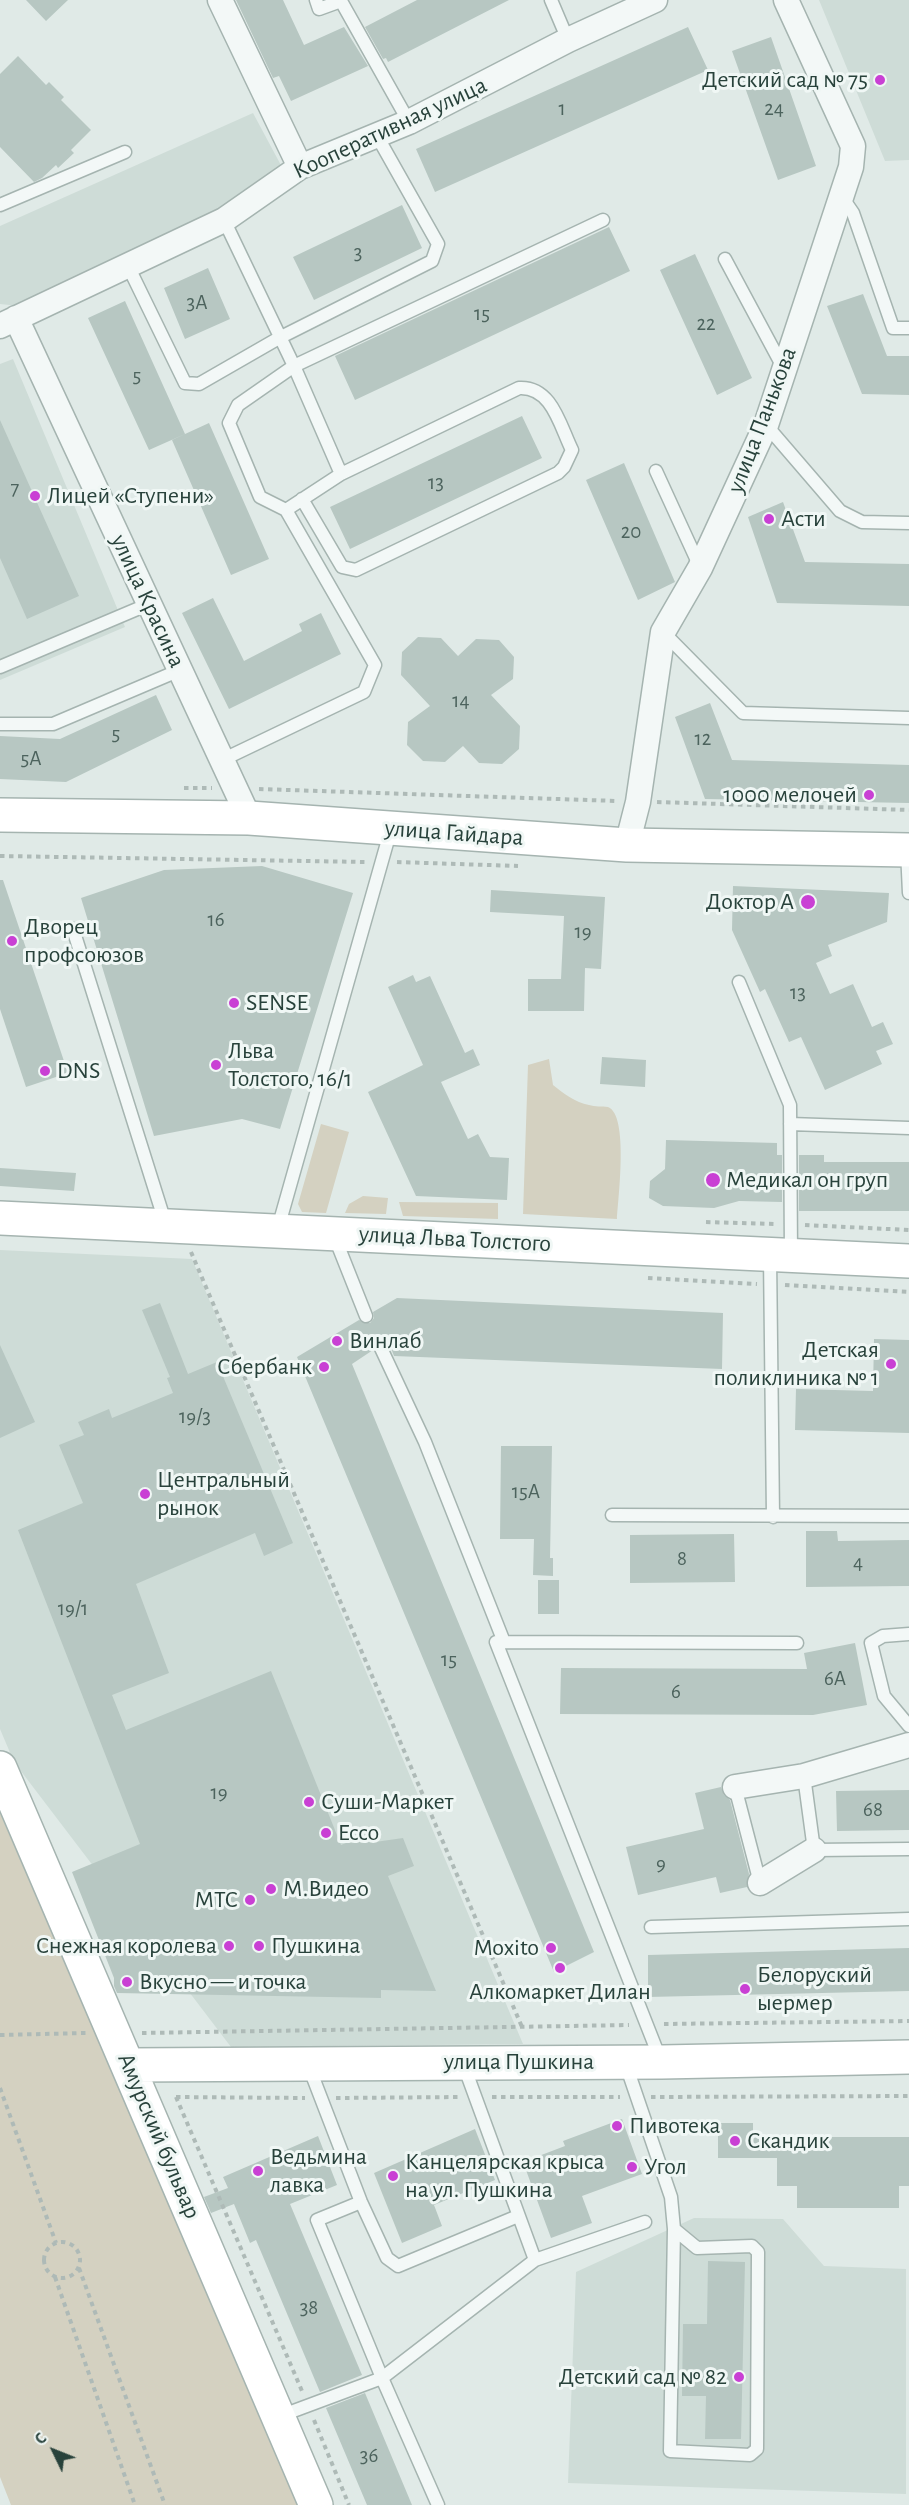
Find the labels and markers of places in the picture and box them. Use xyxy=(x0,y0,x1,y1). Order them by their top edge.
place label: Детский сад № 75 xyxy=(702,66,868,94)
marker: Детский сад № 75 xyxy=(873,73,887,87)
place label: Лицей «Ступени» xyxy=(47,482,214,510)
marker: Лицей «Ступени» xyxy=(28,489,42,503)
place label: Асти xyxy=(781,505,826,533)
marker: Асти xyxy=(762,512,776,526)
place label: 1000 мелочей xyxy=(723,781,857,809)
marker: 1000 мелочей xyxy=(862,788,876,802)
place label: Доктор А xyxy=(706,888,794,916)
marker: Доктор А xyxy=(799,893,817,911)
place label: Дворец профсоюзов xyxy=(24,913,144,969)
marker: Дворец профсоюзов xyxy=(5,934,19,948)
place label: SENSE xyxy=(246,989,308,1017)
marker: SENSE xyxy=(227,996,241,1010)
place label: Льва Толстого, 16/1 xyxy=(228,1037,352,1093)
place label: DNS xyxy=(57,1057,100,1085)
marker: Льва Толстого, 16/1 xyxy=(209,1058,223,1072)
marker: DNS xyxy=(38,1064,52,1078)
place label: Медикал он груп xyxy=(726,1166,888,1194)
marker: Медикал он груп xyxy=(704,1171,722,1189)
place label: Винлаб xyxy=(349,1327,422,1355)
marker: Винлаб xyxy=(330,1334,344,1348)
place label: Детская поликлиника № 1 xyxy=(713,1336,879,1392)
place label: Сбербанк xyxy=(217,1353,312,1381)
marker: Детская поликлиника № 1 xyxy=(884,1357,898,1371)
marker: Сбербанк xyxy=(317,1360,331,1374)
place label: Центральный рынок xyxy=(157,1466,290,1522)
marker: Центральный рынок xyxy=(138,1487,152,1501)
place label: Суши-Маркет xyxy=(321,1788,453,1816)
marker: Суши-Маркет xyxy=(302,1795,316,1809)
place label: Ecco xyxy=(338,1819,379,1847)
marker: Ecco xyxy=(319,1826,333,1840)
place label: М.Видео xyxy=(283,1875,369,1903)
marker: М.Видео xyxy=(264,1882,278,1896)
place label: МТС xyxy=(194,1886,238,1914)
marker: МТС xyxy=(243,1893,257,1907)
place label: Снежная королева xyxy=(36,1932,217,1960)
place label: Пушкина xyxy=(271,1932,360,1960)
place label: Moxito xyxy=(474,1934,539,1962)
marker: Снежная королева xyxy=(222,1939,236,1953)
marker: Пушкина xyxy=(252,1939,266,1953)
marker: Moxito xyxy=(544,1941,558,1955)
marker: Алкомаркет Дилан xyxy=(553,1961,567,1975)
place label: Белоруский ыермер xyxy=(757,1961,872,2017)
place label: Вкусно — и точка xyxy=(139,1968,306,1996)
marker: Вкусно — и точка xyxy=(120,1975,134,1989)
place label: Алкомаркет Дилан xyxy=(469,1978,651,2006)
marker: Белоруский ыермер xyxy=(738,1982,752,1996)
place label: Пивотека xyxy=(629,2112,721,2140)
marker: Пивотека xyxy=(610,2119,624,2133)
place label: Скандик xyxy=(747,2127,829,2155)
marker: Скандик xyxy=(728,2134,742,2148)
place label: Ведьмина лавка xyxy=(270,2143,367,2199)
place label: Канцелярская крыса на ул. Пушкина xyxy=(405,2148,604,2204)
place label: Угол xyxy=(644,2153,687,2181)
marker: Угол xyxy=(625,2160,639,2174)
marker: Ведьмина лавка xyxy=(251,2164,265,2178)
marker: Канцелярская крыса на ул. Пушкина xyxy=(386,2169,400,2183)
place label: Детский сад № 82 xyxy=(559,2363,727,2391)
marker: Детский сад № 82 xyxy=(732,2370,746,2384)

